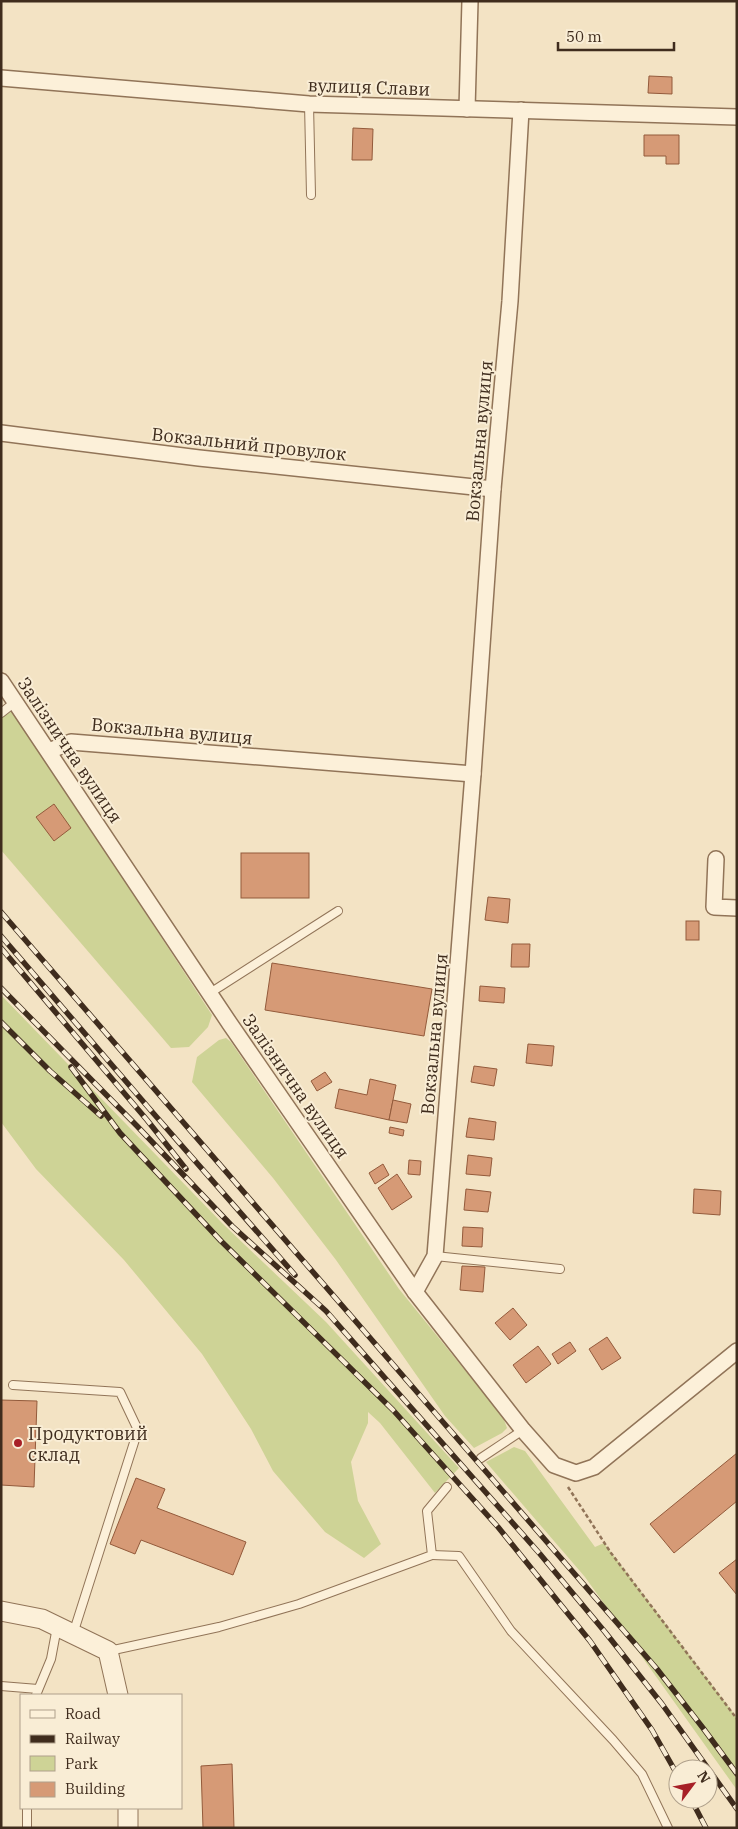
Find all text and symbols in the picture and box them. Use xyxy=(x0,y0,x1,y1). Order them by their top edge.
scale bar xyxy=(558,20,674,52)
text: 50 m xyxy=(566,27,602,46)
street label: вулиця Слави xyxy=(307,73,431,101)
street label: Вокзальна вулиця xyxy=(460,359,498,523)
street label: Вокзальний провулок xyxy=(151,422,348,466)
street label: Залізнична вулиця xyxy=(13,673,127,827)
street label: Вокзальна вулиця xyxy=(90,712,254,750)
street label: Вокзальна вулиця xyxy=(415,952,453,1116)
street label: Залізнична вулиця xyxy=(237,1009,355,1163)
place label: Продуктовий склад xyxy=(28,1422,148,1466)
marker: Продуктовий склад xyxy=(12,1437,24,1449)
legend xyxy=(20,1694,182,1809)
text: Road xyxy=(65,1704,101,1723)
text: Railway xyxy=(65,1729,120,1748)
text: Park xyxy=(65,1754,98,1773)
north arrow xyxy=(668,1759,718,1809)
text: N xyxy=(693,1768,715,1787)
text: Building xyxy=(65,1779,125,1798)

